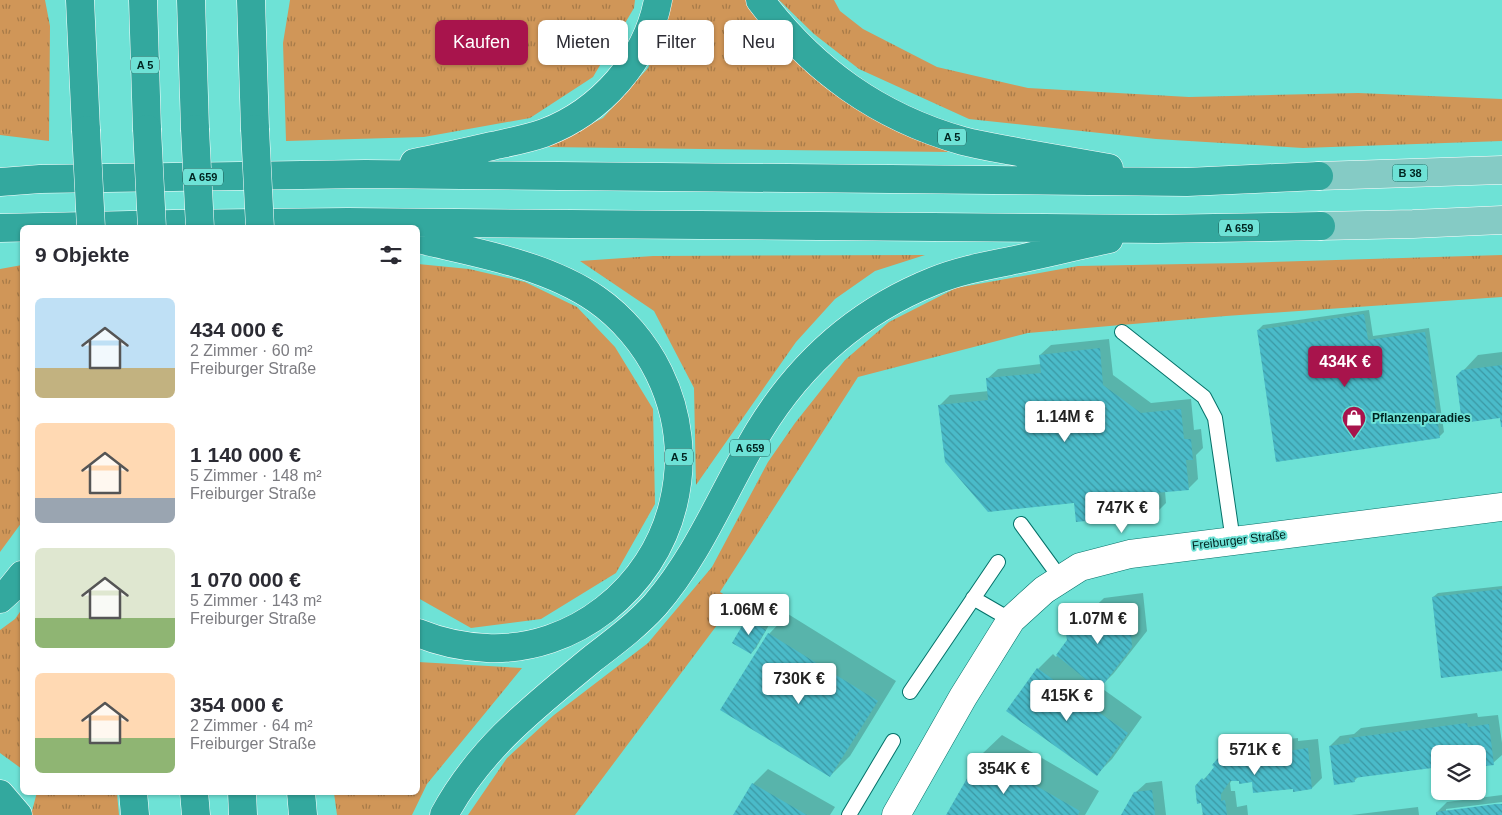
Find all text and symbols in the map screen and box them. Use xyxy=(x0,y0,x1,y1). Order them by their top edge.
chip: Kaufen xyxy=(435,20,528,65)
chip: Mieten xyxy=(538,20,628,65)
chip: Filter xyxy=(638,20,714,65)
chip: Neu xyxy=(724,20,793,65)
road number: A 5 xyxy=(131,56,159,74)
road number: A 5 xyxy=(938,128,966,146)
road number: B 38 xyxy=(1392,164,1428,182)
road number: A 659 xyxy=(183,168,223,186)
road number: A 659 xyxy=(1219,220,1259,237)
icon: filters xyxy=(377,241,405,269)
text: 9 Objekte xyxy=(35,243,130,266)
icon: home xyxy=(75,318,135,378)
text: 434 000 € xyxy=(190,318,283,341)
text: 2 Zimmer · 60 m² xyxy=(190,342,313,359)
pin: 434K € xyxy=(1304,346,1386,388)
text: 434K € xyxy=(1319,353,1371,370)
text: Freiburger Straße xyxy=(190,360,316,377)
pin: 1.14M € xyxy=(1019,400,1111,443)
shop icon: Pflanzenparadies xyxy=(1341,405,1367,439)
text: 1.14M € xyxy=(1036,408,1094,425)
place label: Pflanzenparadies xyxy=(1372,411,1471,425)
road number: A 659 xyxy=(730,439,770,456)
icon: home xyxy=(75,443,135,503)
text: 1 140 000 € xyxy=(190,443,301,466)
road number: A 5 xyxy=(665,448,693,466)
text: 5 Zimmer · 148 m² xyxy=(190,467,322,484)
text: Freiburger Straße xyxy=(190,485,316,502)
pin: 747K € xyxy=(1081,492,1163,534)
text: 747K € xyxy=(1096,499,1148,516)
street label: Freiburger Straße xyxy=(1191,527,1287,553)
icon: home xyxy=(75,568,135,628)
text: 1 070 000 € xyxy=(190,568,301,591)
text: 5 Zimmer · 143 m² xyxy=(190,592,322,609)
pin: 1.06M € xyxy=(703,594,795,636)
text: 1.06M € xyxy=(720,601,778,618)
pin: 1.07M € xyxy=(1052,602,1144,645)
text: Freiburger Straße xyxy=(190,610,316,627)
text: 1.07M € xyxy=(1069,610,1127,627)
pin: 730K € xyxy=(758,662,840,705)
text: 730K € xyxy=(773,670,825,687)
pin: 415K € xyxy=(1026,680,1108,722)
text: 415K € xyxy=(1041,687,1093,704)
icon: home xyxy=(75,693,135,753)
text: 354 000 € xyxy=(190,693,283,716)
text: 2 Zimmer · 64 m² xyxy=(190,717,313,734)
pin: 571K € xyxy=(1214,734,1296,776)
text: Freiburger Straße xyxy=(190,735,316,752)
text: 571K € xyxy=(1229,741,1281,758)
map controls xyxy=(1431,745,1486,800)
button: layers xyxy=(1431,745,1486,800)
pin: 354K € xyxy=(963,752,1045,795)
text: 354K € xyxy=(978,760,1030,777)

